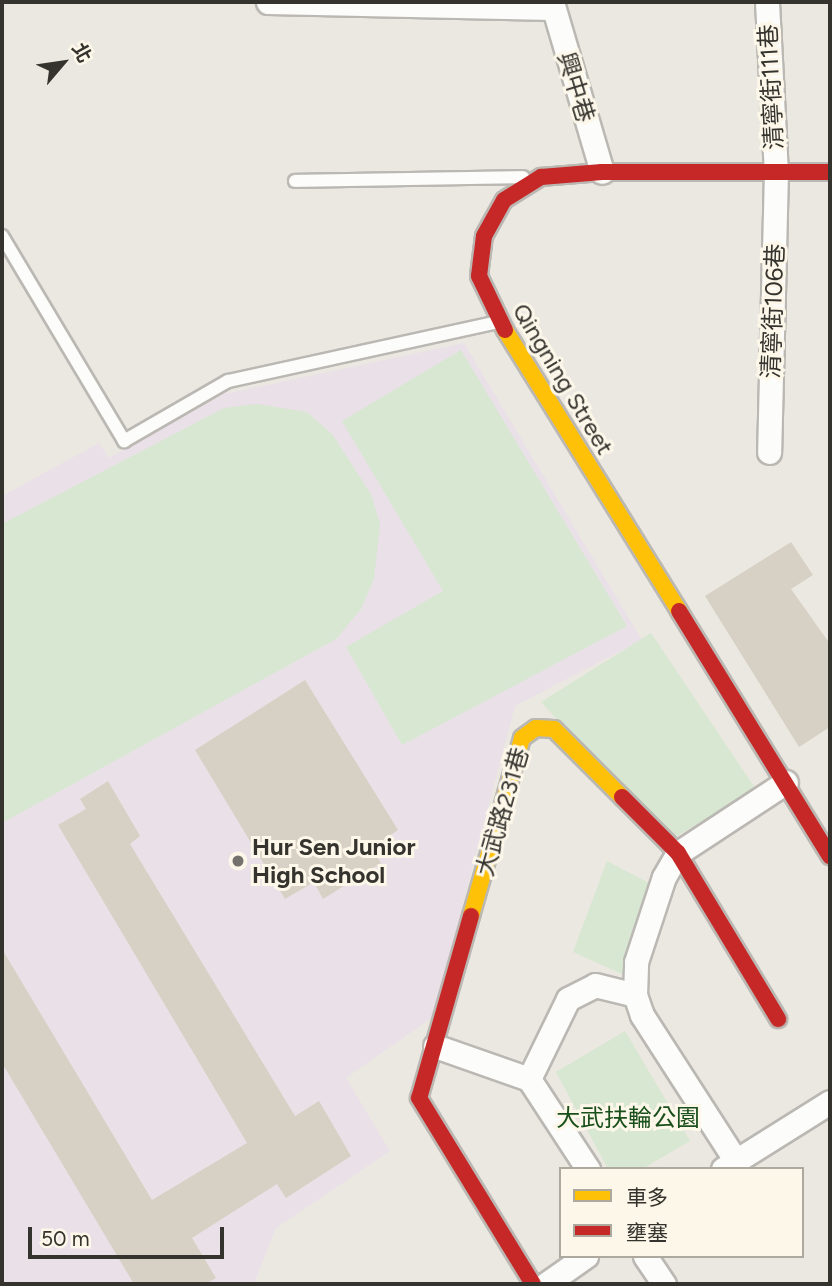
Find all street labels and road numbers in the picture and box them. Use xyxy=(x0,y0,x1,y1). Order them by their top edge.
street label: 清寧街111巷 xyxy=(753,23,789,151)
street label: 興中巷 xyxy=(552,48,600,126)
street label: 清寧街106巷 xyxy=(756,243,790,379)
street label: Qingning Street xyxy=(507,298,619,460)
street label: 大武路231巷 xyxy=(470,744,534,880)

